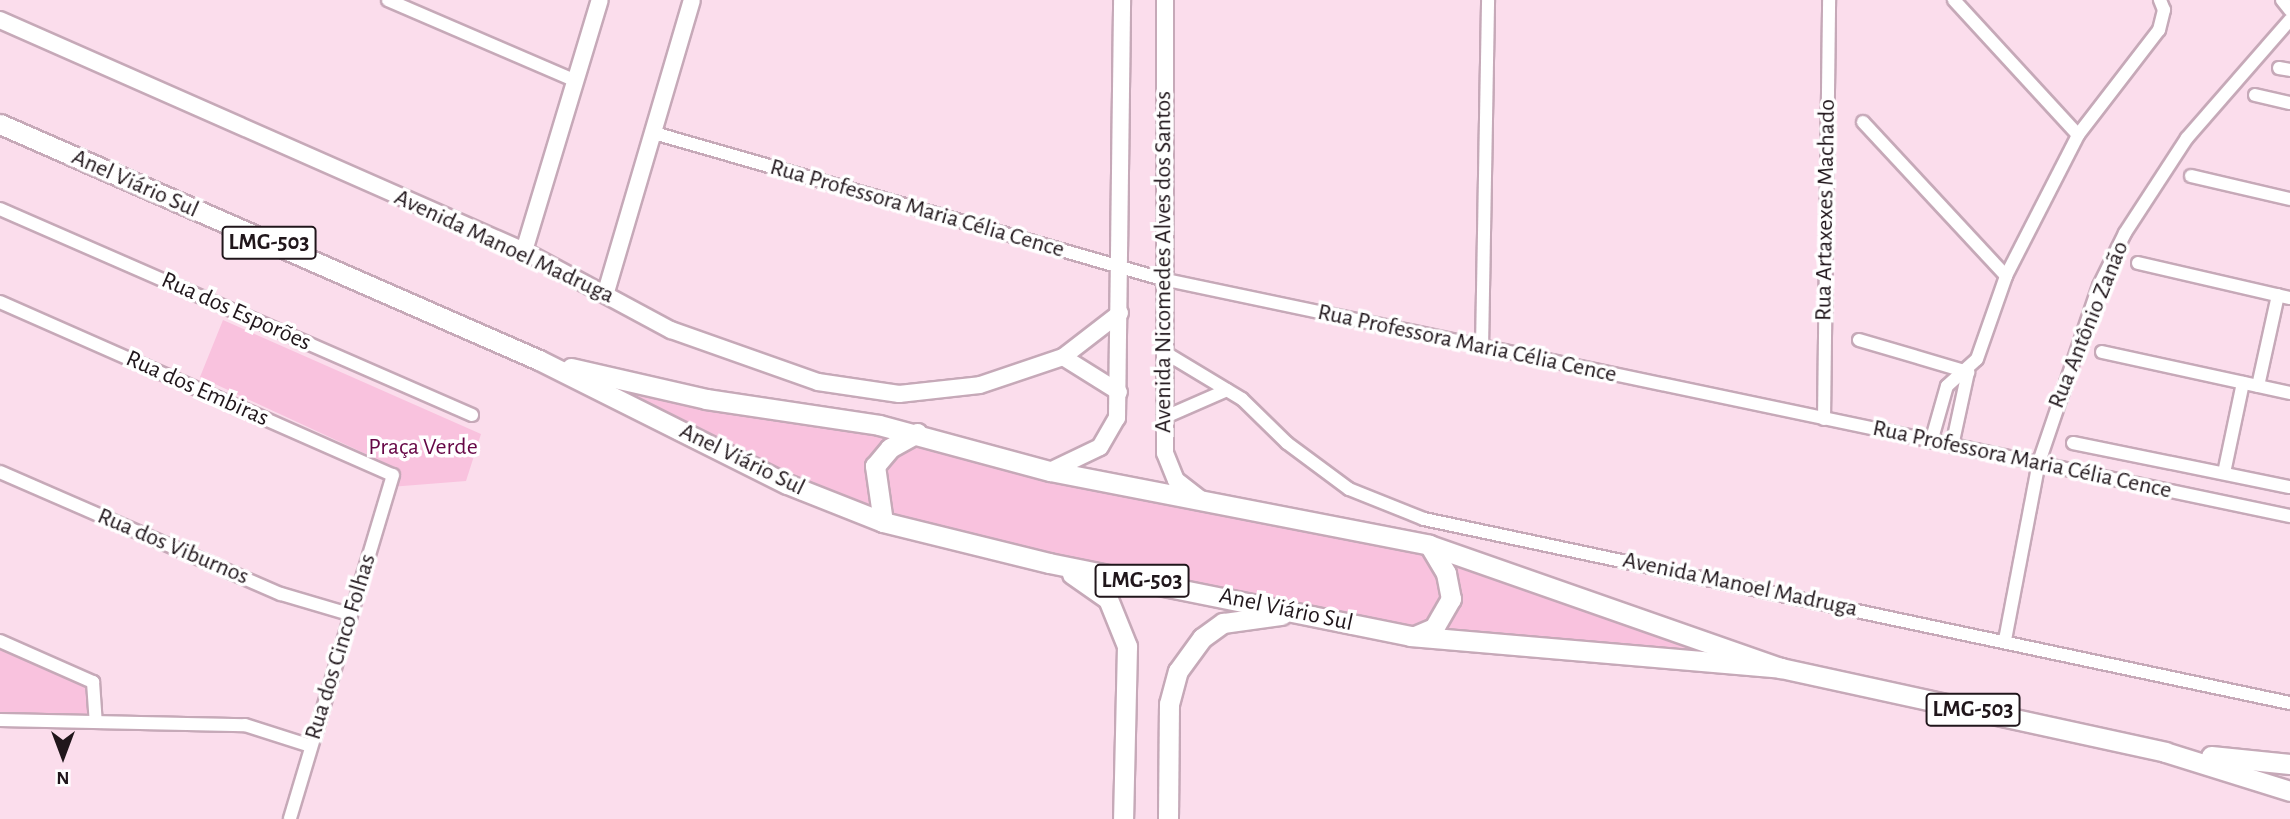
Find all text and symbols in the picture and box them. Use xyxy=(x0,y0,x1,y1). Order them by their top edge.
street label: Avenida Nicomedes Alves dos Santos xyxy=(1150,91,1178,433)
street label: Rua Artaxexes Machado xyxy=(1810,99,1842,321)
street label: Anel Viário Sul xyxy=(67,143,203,225)
street label: Rua Professora Maria Célia Cence xyxy=(767,153,1067,265)
street label: Avenida Manoel Madruga xyxy=(389,183,619,311)
road number: LMG-503 xyxy=(220,224,318,262)
street label: Rua Antônio Zanão xyxy=(2042,237,2136,413)
street label: Rua dos Esporões xyxy=(157,266,315,358)
street label: Rua Professora Maria Célia Cence xyxy=(1315,298,1619,390)
street label: Rua dos Embiras xyxy=(121,345,273,433)
street label: Rua Professora Maria Célia Cence xyxy=(1870,414,2174,506)
street label: Anel Viário Sul xyxy=(675,417,809,503)
park label: Praça Verde xyxy=(368,434,478,462)
street label: Rua dos Viburnos xyxy=(93,502,253,592)
street label: Avenida Manoel Madruga xyxy=(1620,546,1860,624)
street label: Rua dos Cinco Folhas xyxy=(299,551,383,743)
road number: LMG-503 xyxy=(1093,562,1191,600)
street label: Anel Viário Sul xyxy=(1217,582,1355,638)
road number: LMG-503 xyxy=(1924,690,2022,730)
north arrow xyxy=(28,721,98,791)
text: N xyxy=(56,768,70,787)

